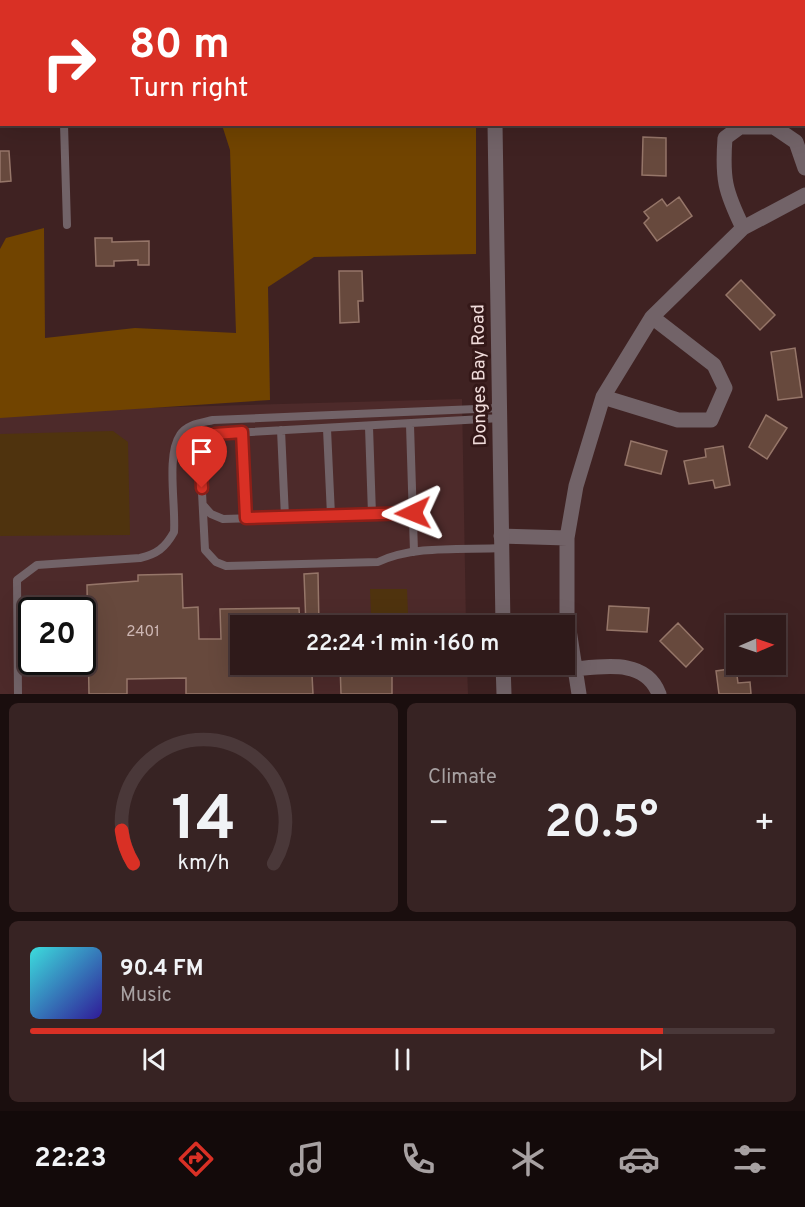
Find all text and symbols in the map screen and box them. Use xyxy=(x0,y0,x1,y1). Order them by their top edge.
text: 80 m xyxy=(129,20,230,73)
icon: right xyxy=(30,24,108,102)
text: Turn right xyxy=(129,72,248,106)
street label: Donges Bay Road xyxy=(467,304,493,446)
pin xyxy=(176,426,227,488)
icon: arrive xyxy=(185,435,218,468)
position arrow xyxy=(381,481,445,545)
speed limit sign: 20 xyxy=(18,597,96,675)
north arrow xyxy=(726,615,786,675)
map controls xyxy=(726,615,786,675)
house number: 2401 xyxy=(126,623,160,642)
text: 22:24 · 1 min · 160 m xyxy=(306,631,499,658)
text: Climate xyxy=(428,765,497,791)
text: 14 xyxy=(171,783,236,862)
text: 20.5° xyxy=(545,796,658,853)
text: − xyxy=(428,804,449,846)
text: + xyxy=(754,804,775,846)
text: km/h xyxy=(177,851,230,878)
text: 90.4 FM xyxy=(120,956,204,983)
text: Music xyxy=(120,983,172,1009)
icon: previous xyxy=(138,1043,171,1076)
icon: pause xyxy=(386,1043,419,1076)
icon: next xyxy=(634,1043,667,1076)
icon: directions xyxy=(175,1138,217,1180)
icon: music xyxy=(286,1138,328,1180)
icon: phone xyxy=(397,1138,439,1180)
icon: climate xyxy=(507,1138,549,1180)
icon: car xyxy=(618,1138,660,1180)
icon: filters xyxy=(729,1138,771,1180)
text: 22:23 xyxy=(34,1142,107,1176)

